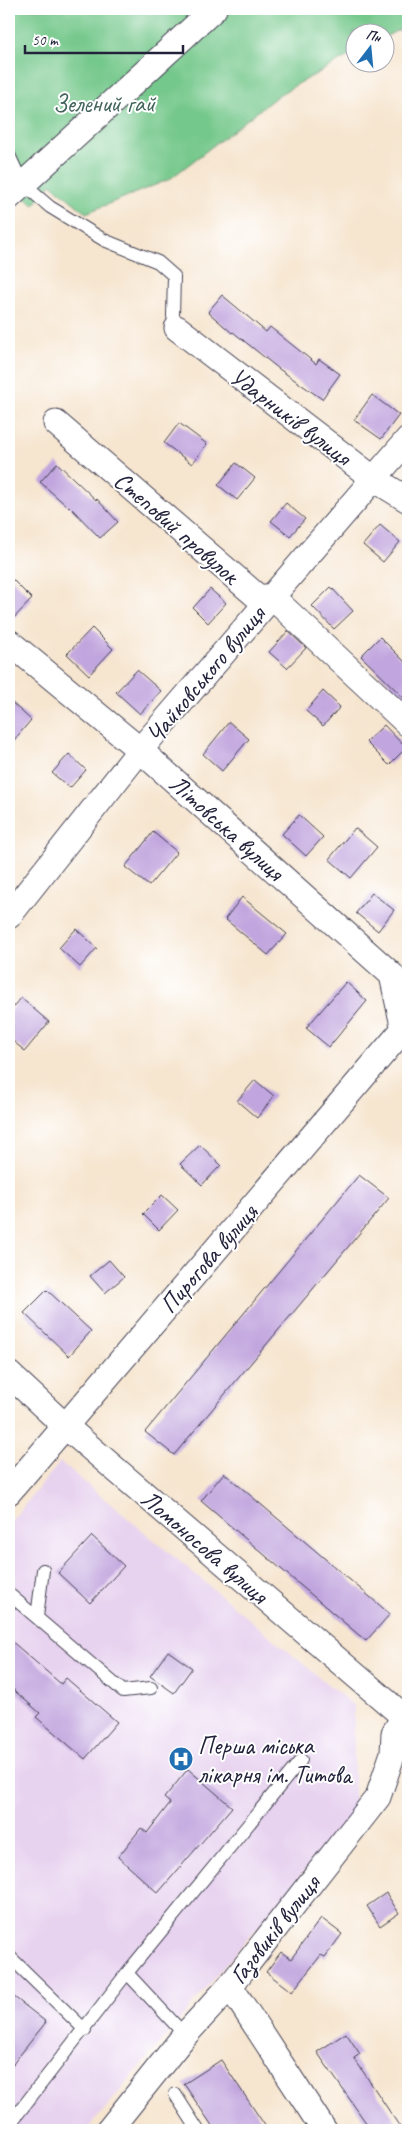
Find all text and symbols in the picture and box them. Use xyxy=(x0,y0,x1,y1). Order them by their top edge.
scale bar xyxy=(25,22,182,54)
north arrow xyxy=(344,22,394,72)
text: Пн xyxy=(364,26,384,46)
text: 50 m xyxy=(32,31,59,50)
park label: Зелений гай xyxy=(53,88,157,120)
street label: Ударників вулиця xyxy=(223,361,359,474)
street label: Степовий провулок xyxy=(107,465,247,592)
street label: Чайковського вулиця xyxy=(139,598,274,750)
street label: Літовська вулиця xyxy=(162,768,292,889)
street label: Пирогова вулиця xyxy=(153,1197,266,1320)
street label: Ломоносова вулиця xyxy=(134,1483,276,1612)
place label: Перша міська лікарня ім. Титова xyxy=(198,1730,354,1791)
hospital icon: Перша міська лікарня ім. Титова xyxy=(168,1746,194,1772)
street label: Газовиків вулиця xyxy=(222,1867,330,1991)

